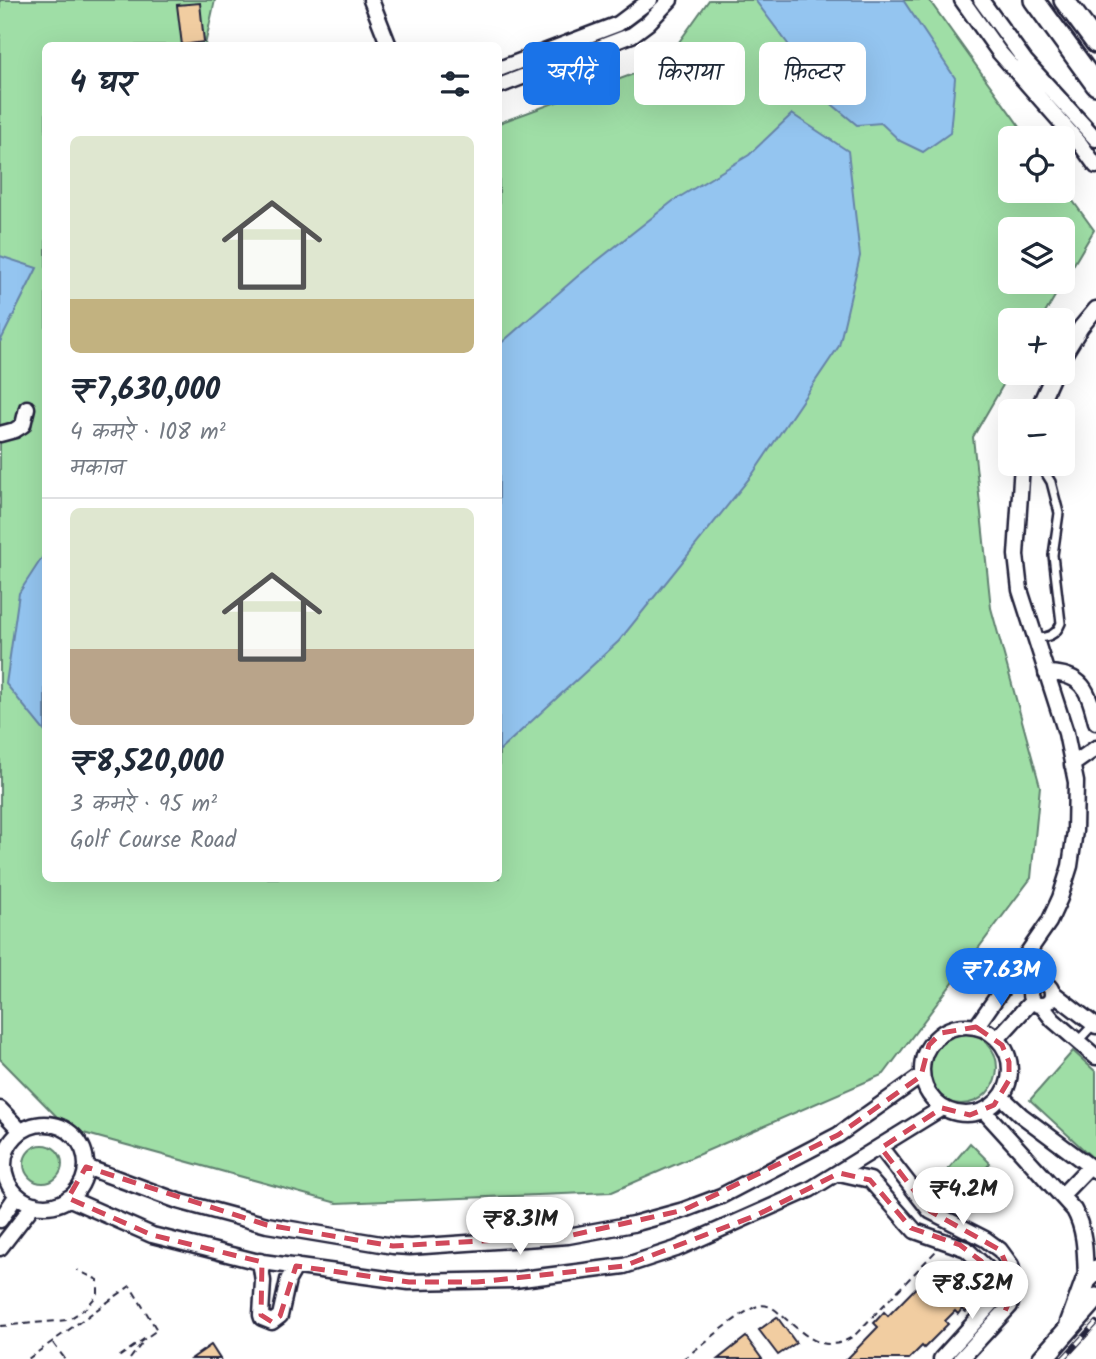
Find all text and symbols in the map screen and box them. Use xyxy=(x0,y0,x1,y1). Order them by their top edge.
chip: खरीदें xyxy=(523,42,620,105)
chip: किराया xyxy=(634,42,745,105)
chip: फ़िल्टर xyxy=(759,42,866,105)
text: 4 घर xyxy=(70,60,133,108)
icon: filters xyxy=(436,65,474,103)
map controls xyxy=(998,126,1075,476)
button: locate xyxy=(998,126,1075,203)
icon: home xyxy=(209,182,335,308)
button: layers xyxy=(998,217,1075,294)
button: + xyxy=(998,308,1075,385)
text: ₹7,630,000 xyxy=(70,367,220,415)
button: − xyxy=(998,399,1075,476)
text: 4 कमरे · 108 m² xyxy=(70,415,226,451)
text: मकान xyxy=(70,451,124,487)
icon: home xyxy=(209,554,335,680)
text: ₹8,520,000 xyxy=(70,739,224,787)
text: 3 कमरे · 95 m² xyxy=(70,787,217,823)
text: Golf Course Road xyxy=(70,823,236,859)
pin: ₹7.63M xyxy=(944,948,1058,1008)
text: ₹7.63M xyxy=(962,953,1040,989)
pin: ₹4.2M xyxy=(914,1168,1012,1227)
text: ₹4.2M xyxy=(929,1172,997,1208)
pin: ₹8.31M xyxy=(463,1198,577,1257)
text: ₹8.31M xyxy=(482,1202,558,1238)
pin: ₹8.52M xyxy=(915,1262,1029,1321)
text: ₹8.52M xyxy=(931,1266,1013,1302)

